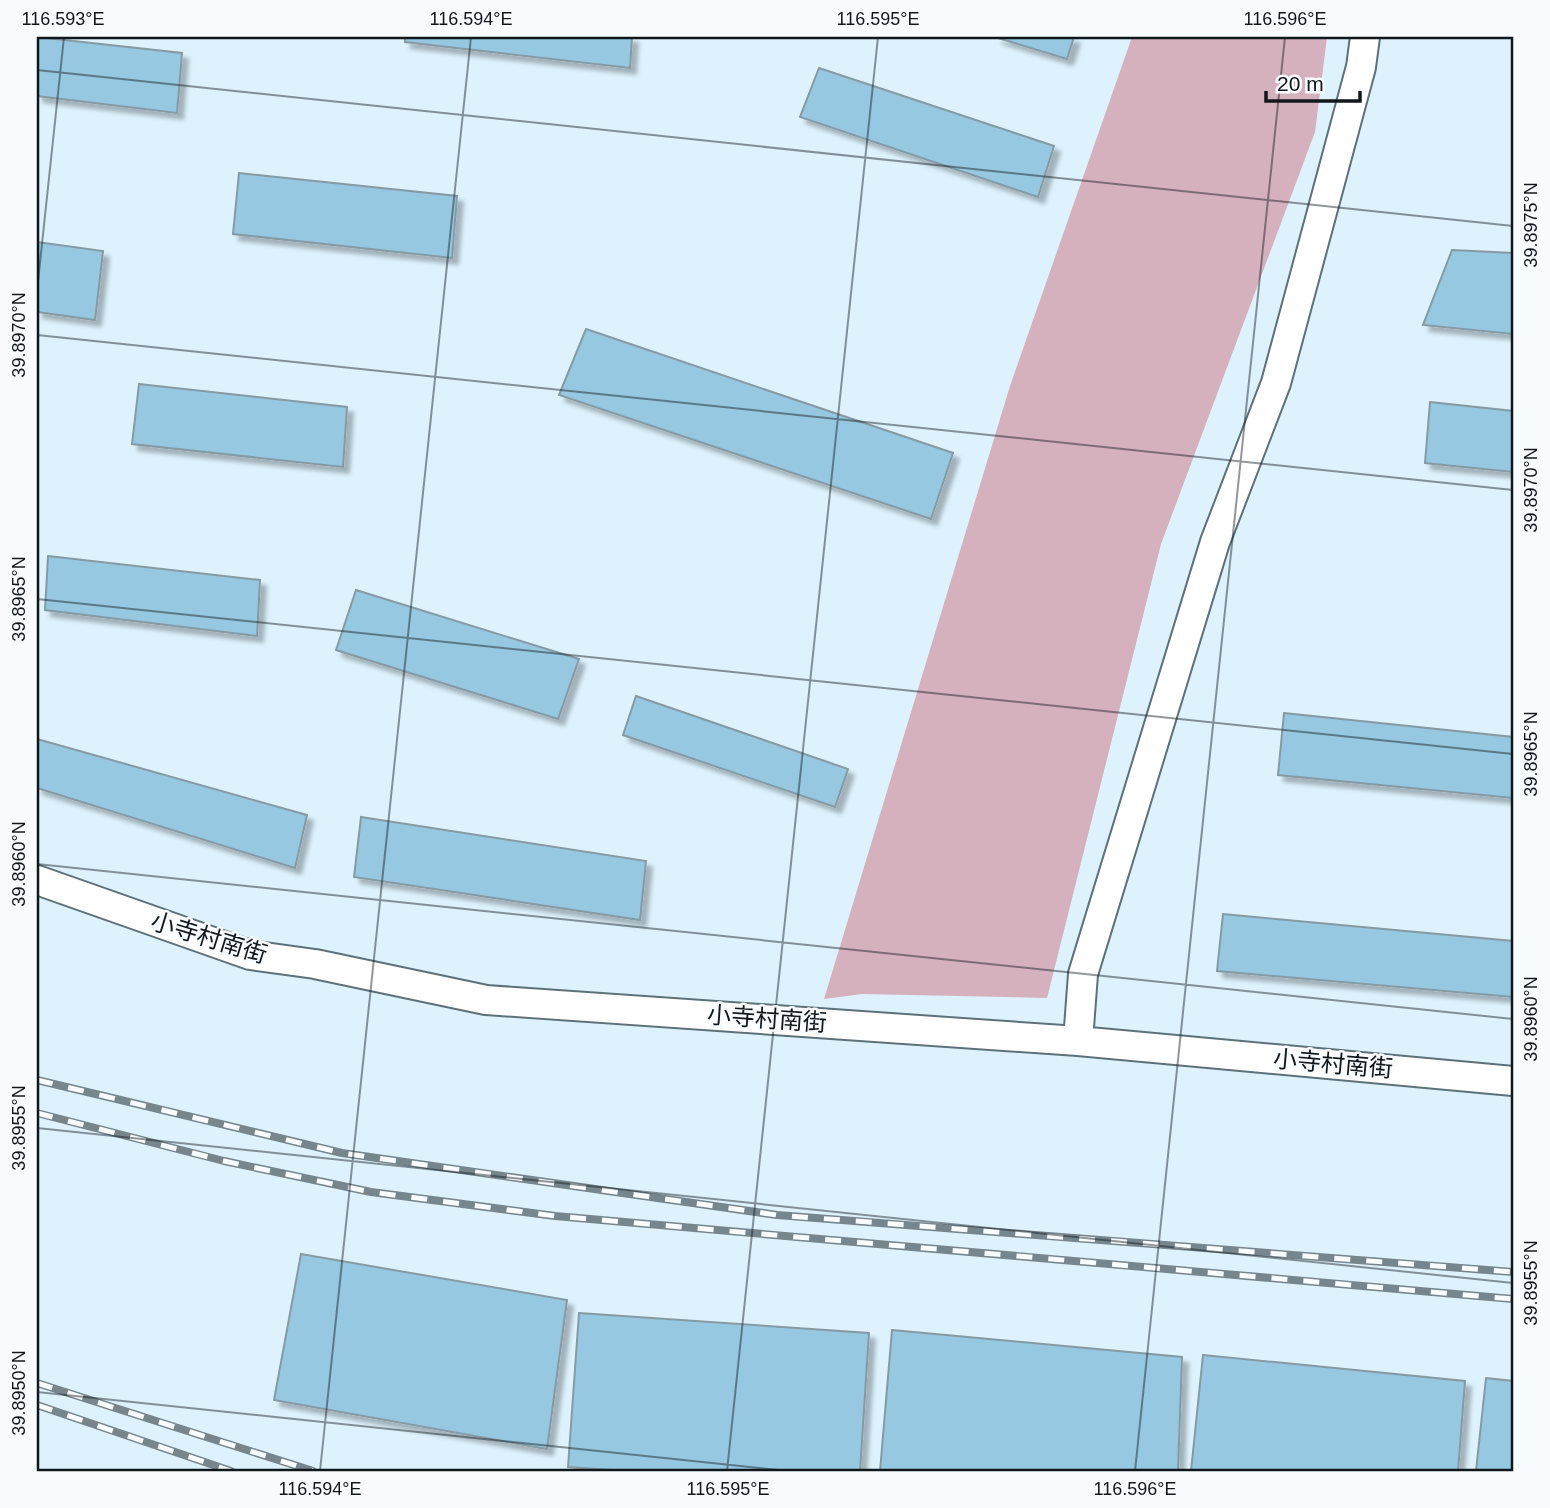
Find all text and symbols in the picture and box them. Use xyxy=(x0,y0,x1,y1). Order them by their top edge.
text: 116.593°E xyxy=(22,9,104,29)
text: 116.594°E xyxy=(430,9,512,29)
text: 116.595°E xyxy=(837,9,919,29)
text: 116.596°E xyxy=(1244,9,1326,29)
scale bar xyxy=(1266,60,1361,104)
text: 20 m xyxy=(1277,72,1324,95)
text: 39.8975°N xyxy=(1521,182,1541,268)
text: 39.8970°N xyxy=(9,292,29,378)
text: 39.8970°N xyxy=(1521,447,1541,533)
text: 39.8965°N xyxy=(9,556,29,642)
text: 39.8965°N xyxy=(1521,711,1541,797)
text: 39.8960°N xyxy=(9,821,29,907)
street label: 小寺村南街 xyxy=(148,907,270,968)
text: 39.8960°N xyxy=(1521,976,1541,1062)
street label: 小寺村南街 xyxy=(706,1001,828,1036)
street label: 小寺村南街 xyxy=(1272,1045,1394,1082)
text: 39.8955°N xyxy=(9,1085,29,1171)
text: 39.8955°N xyxy=(1521,1240,1541,1326)
text: 39.8950°N xyxy=(9,1350,29,1436)
text: 116.594°E xyxy=(279,1479,361,1499)
text: 116.595°E xyxy=(687,1479,769,1499)
text: 116.596°E xyxy=(1094,1479,1176,1499)

